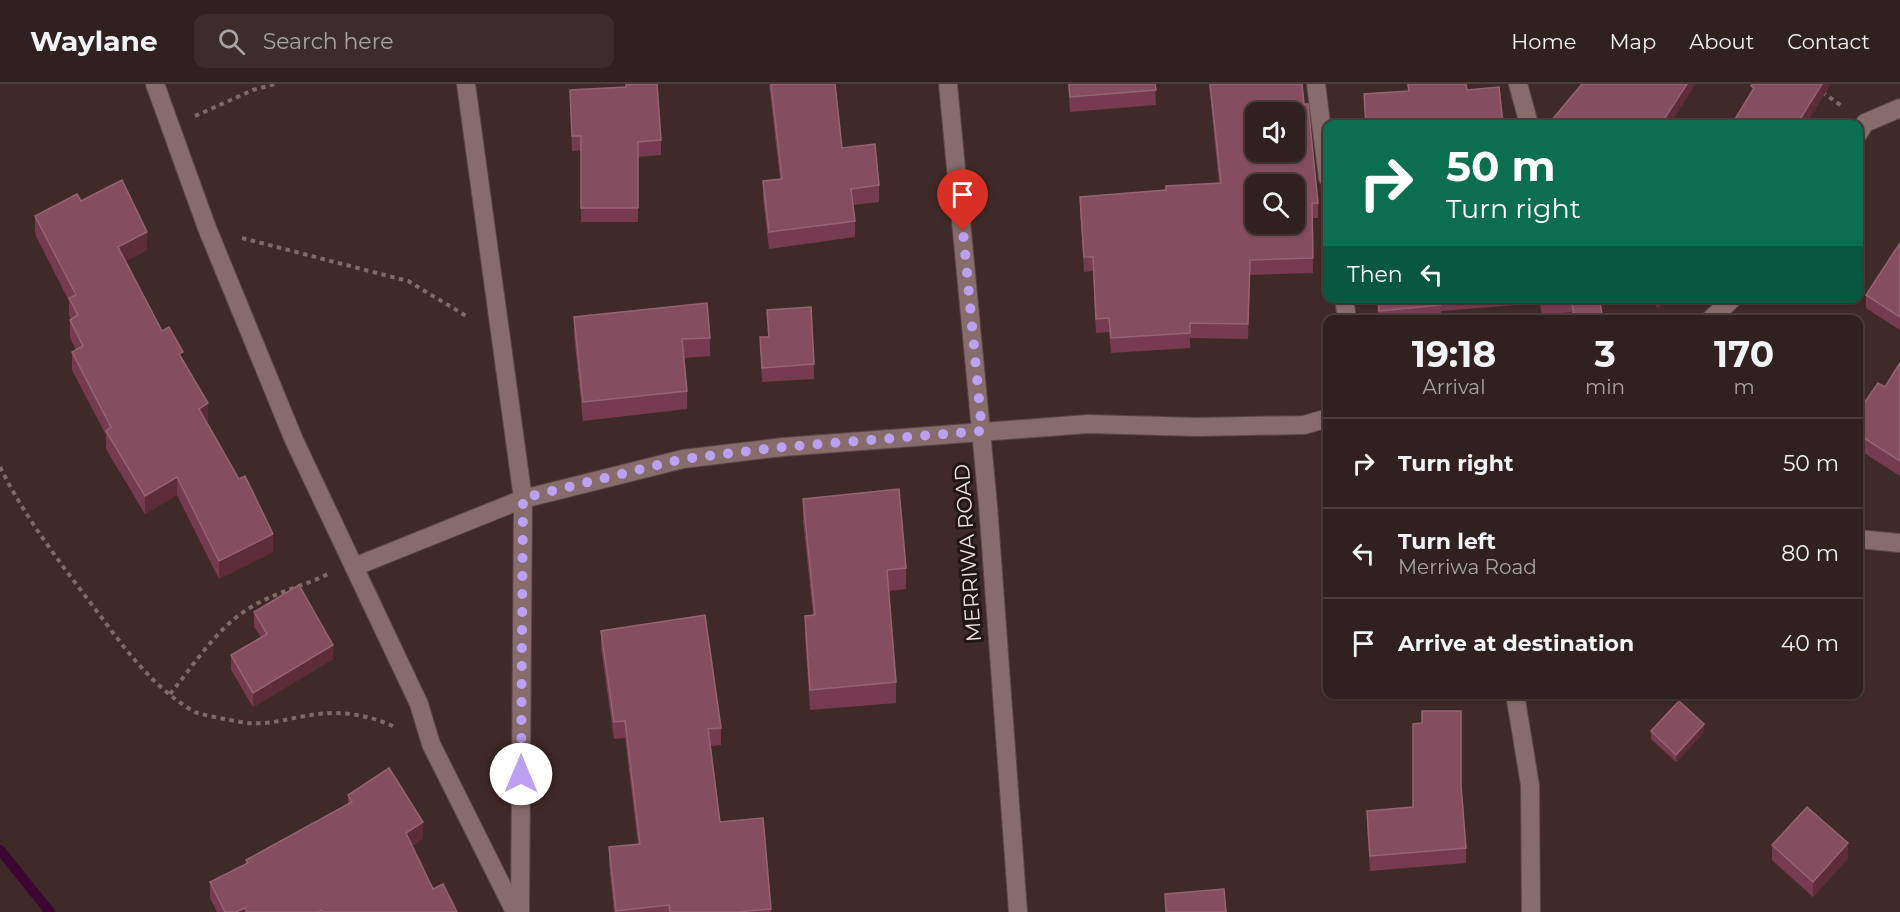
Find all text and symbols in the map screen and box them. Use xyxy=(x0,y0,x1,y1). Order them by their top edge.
search box xyxy=(194,14,614,68)
text: Waylane xyxy=(30,24,158,58)
icon: search xyxy=(215,25,248,58)
text: Search here xyxy=(263,28,393,55)
text: Home xyxy=(1511,29,1576,54)
text: Map xyxy=(1609,29,1656,54)
text: About xyxy=(1689,29,1754,54)
text: Contact xyxy=(1787,29,1870,54)
map controls xyxy=(1245,102,1305,234)
button: sound xyxy=(1245,102,1305,162)
text: 50 m xyxy=(1446,140,1555,192)
icon: right xyxy=(1347,144,1425,222)
pin xyxy=(937,169,988,231)
button: search xyxy=(1245,174,1305,234)
icon: arrive xyxy=(946,178,979,211)
text: Turn right xyxy=(1446,192,1581,225)
icon: left xyxy=(1415,258,1448,291)
text: Then xyxy=(1347,261,1403,288)
text: 19:18 xyxy=(1412,332,1496,376)
text: 3 xyxy=(1594,332,1616,376)
text: 170 xyxy=(1714,332,1774,376)
text: Arrival xyxy=(1422,375,1486,399)
text: min xyxy=(1585,375,1625,399)
text: m xyxy=(1733,375,1755,399)
icon: right xyxy=(1347,447,1380,480)
text: Turn right xyxy=(1398,450,1513,477)
text: 50 m xyxy=(1783,450,1839,477)
street label: MERRIWA ROAD xyxy=(949,463,986,643)
text: Turn left xyxy=(1398,528,1496,555)
icon: left xyxy=(1347,537,1380,570)
text: 80 m xyxy=(1781,540,1839,567)
text: Merriwa Road xyxy=(1398,555,1537,579)
icon: arrive xyxy=(1347,627,1380,660)
text: Arrive at destination xyxy=(1398,630,1634,657)
text: 40 m xyxy=(1781,630,1839,657)
position arrow xyxy=(489,742,553,806)

